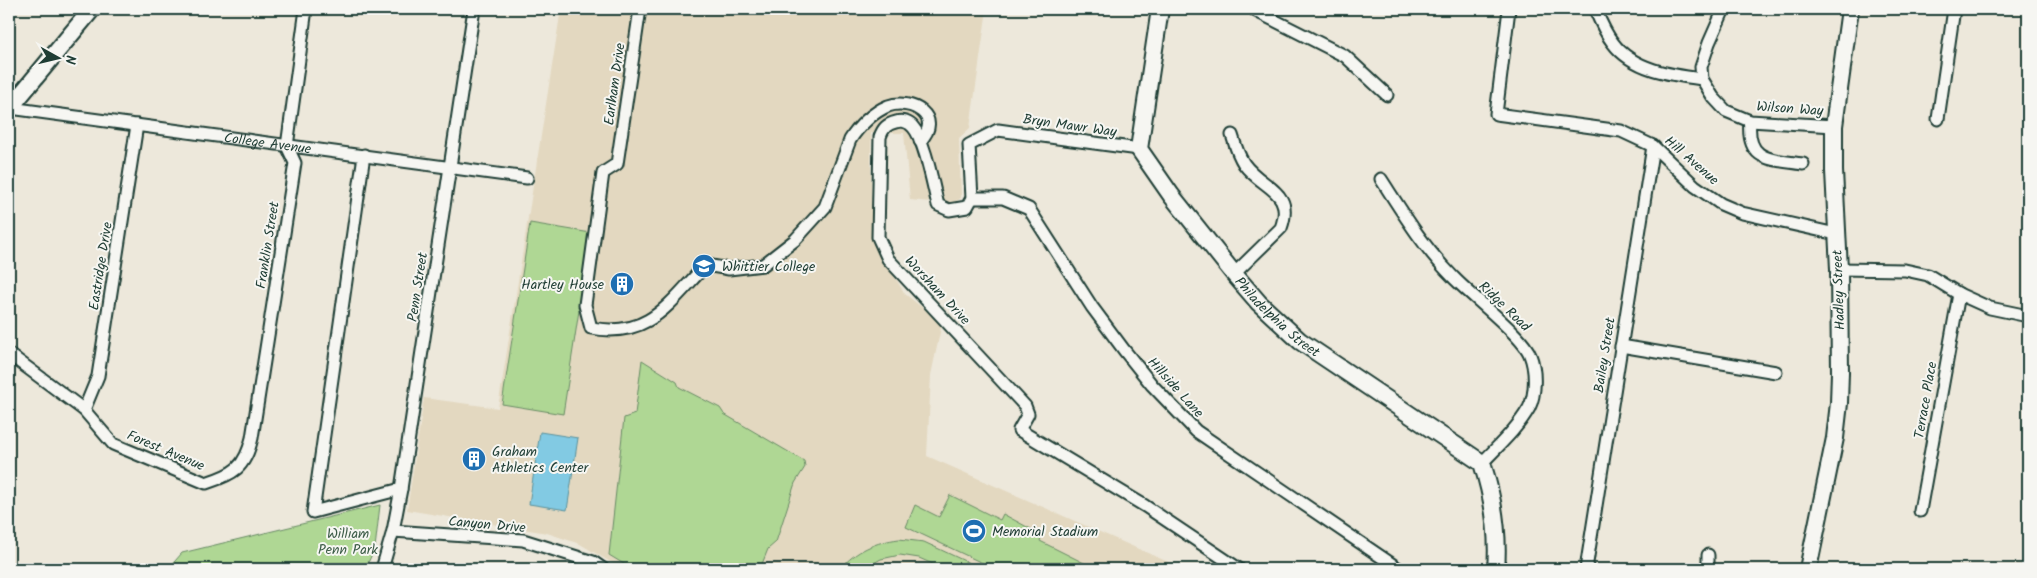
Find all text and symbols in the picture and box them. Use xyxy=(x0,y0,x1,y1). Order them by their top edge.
north arrow xyxy=(32,32,82,82)
street label: Earlham Drive xyxy=(598,41,632,127)
text: N xyxy=(58,54,81,66)
street label: Wilson Way xyxy=(1756,96,1825,122)
street label: Bryn Mawr Way xyxy=(1022,109,1119,144)
street label: College Avenue xyxy=(223,127,313,161)
street label: Hill Avenue xyxy=(1659,131,1724,191)
street label: Franklin Street xyxy=(250,199,286,290)
street label: Eastridge Drive xyxy=(83,220,119,312)
street label: Hadley Street xyxy=(1827,249,1851,331)
street label: Penn Street xyxy=(402,250,434,323)
street label: Worsham Drive xyxy=(899,251,976,331)
school or university icon: Whittier College xyxy=(691,253,717,279)
place label: Whittier College xyxy=(722,256,816,278)
building icon: Hartley House xyxy=(609,271,635,297)
street label: Philadelphia Street xyxy=(1229,272,1325,364)
place label: Hartley House xyxy=(521,274,605,296)
street label: Ridge Road xyxy=(1473,276,1536,338)
street label: Bailey Street xyxy=(1588,315,1622,395)
street label: Hillside Lane xyxy=(1142,352,1209,424)
street label: Terrace Place xyxy=(1908,359,1944,440)
street label: Forest Avenue xyxy=(123,425,209,477)
place label: Graham Athletics Center xyxy=(492,441,590,479)
building icon: Graham Athletics Center xyxy=(461,446,487,472)
street label: Canyon Drive xyxy=(447,511,527,539)
sports icon: Memorial Stadium xyxy=(961,518,987,544)
place label: Memorial Stadium xyxy=(992,521,1098,543)
park label: William Penn Park xyxy=(318,523,378,561)

